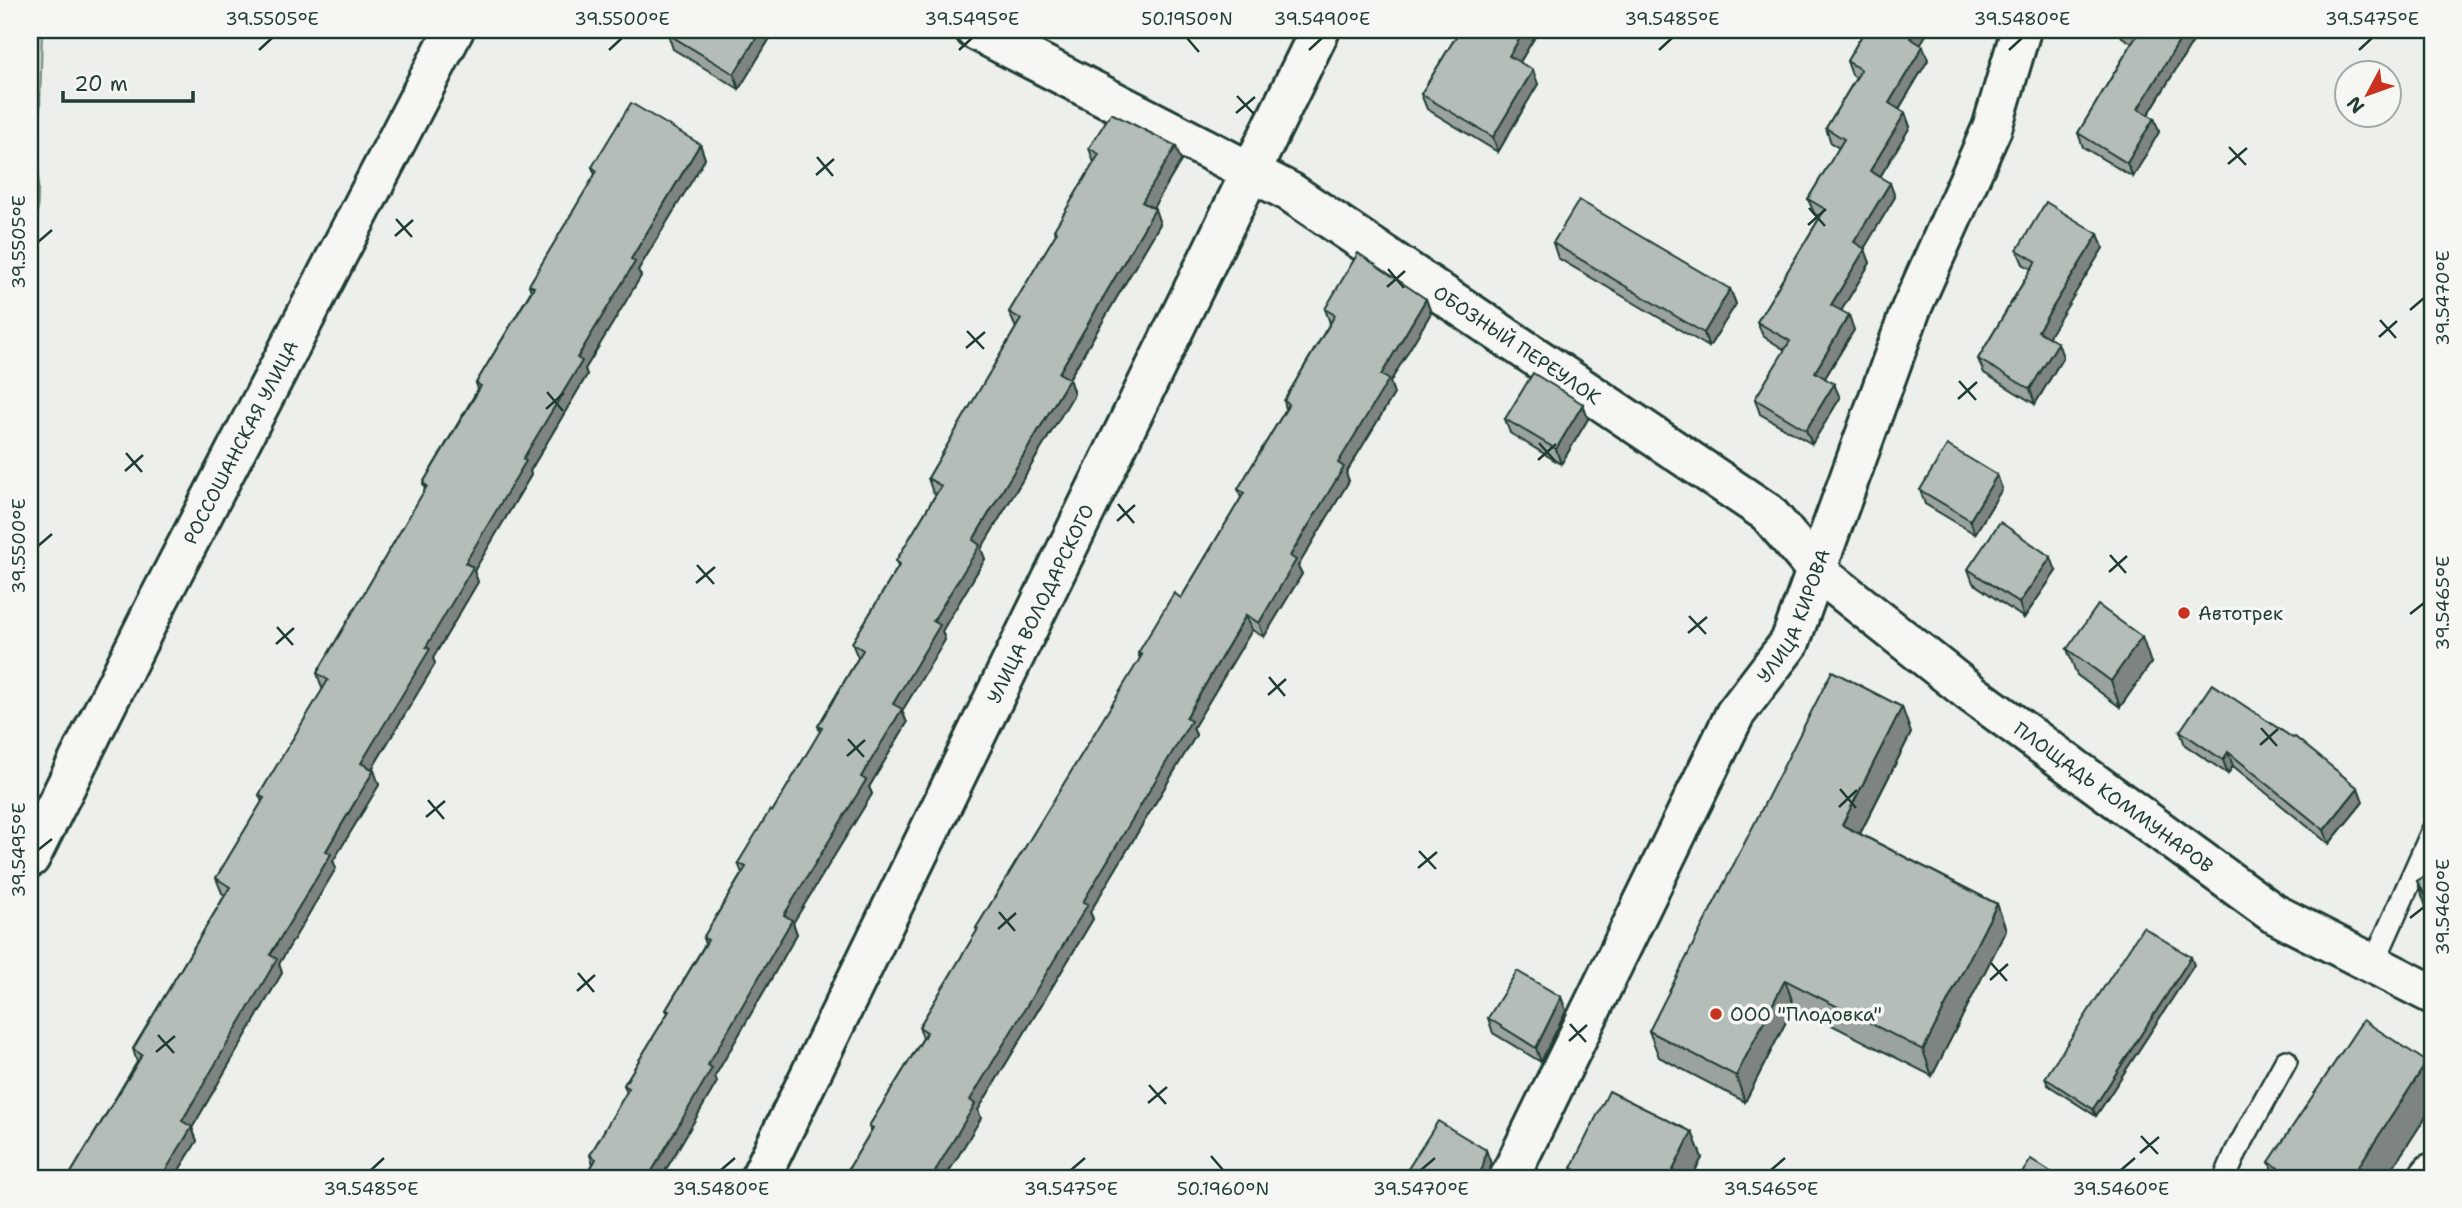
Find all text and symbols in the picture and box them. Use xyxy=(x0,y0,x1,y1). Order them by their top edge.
text: 39.5505°E xyxy=(225,7,319,31)
text: 39.5500°E xyxy=(574,7,670,31)
text: 39.5495°E xyxy=(925,7,1019,31)
text: 50.1950°N xyxy=(1141,7,1233,31)
text: 39.5490°E xyxy=(1274,7,1370,31)
text: 39.5485°E xyxy=(1625,7,1719,31)
text: 39.5480°E xyxy=(1974,7,2070,31)
text: 39.5475°E xyxy=(2325,7,2419,31)
scale bar xyxy=(63,60,192,104)
north arrow xyxy=(2332,60,2402,130)
text: 20 m xyxy=(74,70,128,98)
text: N xyxy=(2341,91,2370,119)
text: 39.5505°E xyxy=(7,195,31,289)
text: 39.5470°E xyxy=(2431,250,2455,346)
street label: ОБОЗНЫЙ ПЕРЕУЛОК xyxy=(1428,280,1606,410)
street label: РОССОШАНСКАЯ УЛИЦА xyxy=(178,336,304,549)
text: 39.5500°E xyxy=(7,498,31,594)
street label: УЛИЦА ВОЛОДАРСКОГО xyxy=(981,500,1100,708)
street label: УЛИЦА КИРОВА xyxy=(1751,545,1836,688)
text: 39.5465°E xyxy=(2431,556,2455,650)
place label: Автотрек xyxy=(2198,601,2283,626)
marker: Автотрек xyxy=(2176,605,2192,621)
street label: ПЛОЩАДЬ КОММУНАРОВ xyxy=(2009,716,2218,878)
text: 39.5495°E xyxy=(7,803,31,897)
text: 39.5460°E xyxy=(2431,859,2455,955)
place label: ООО "Плодовка" xyxy=(1730,1002,1882,1027)
marker: ООО "Плодовка" xyxy=(1708,1006,1724,1022)
text: 39.5485°E xyxy=(324,1177,418,1201)
text: 39.5480°E xyxy=(673,1177,769,1201)
text: 39.5475°E xyxy=(1024,1177,1118,1201)
text: 50.1960°N xyxy=(1177,1177,1269,1201)
text: 39.5470°E xyxy=(1373,1177,1469,1201)
text: 39.5465°E xyxy=(1724,1177,1818,1201)
text: 39.5460°E xyxy=(2073,1177,2169,1201)

